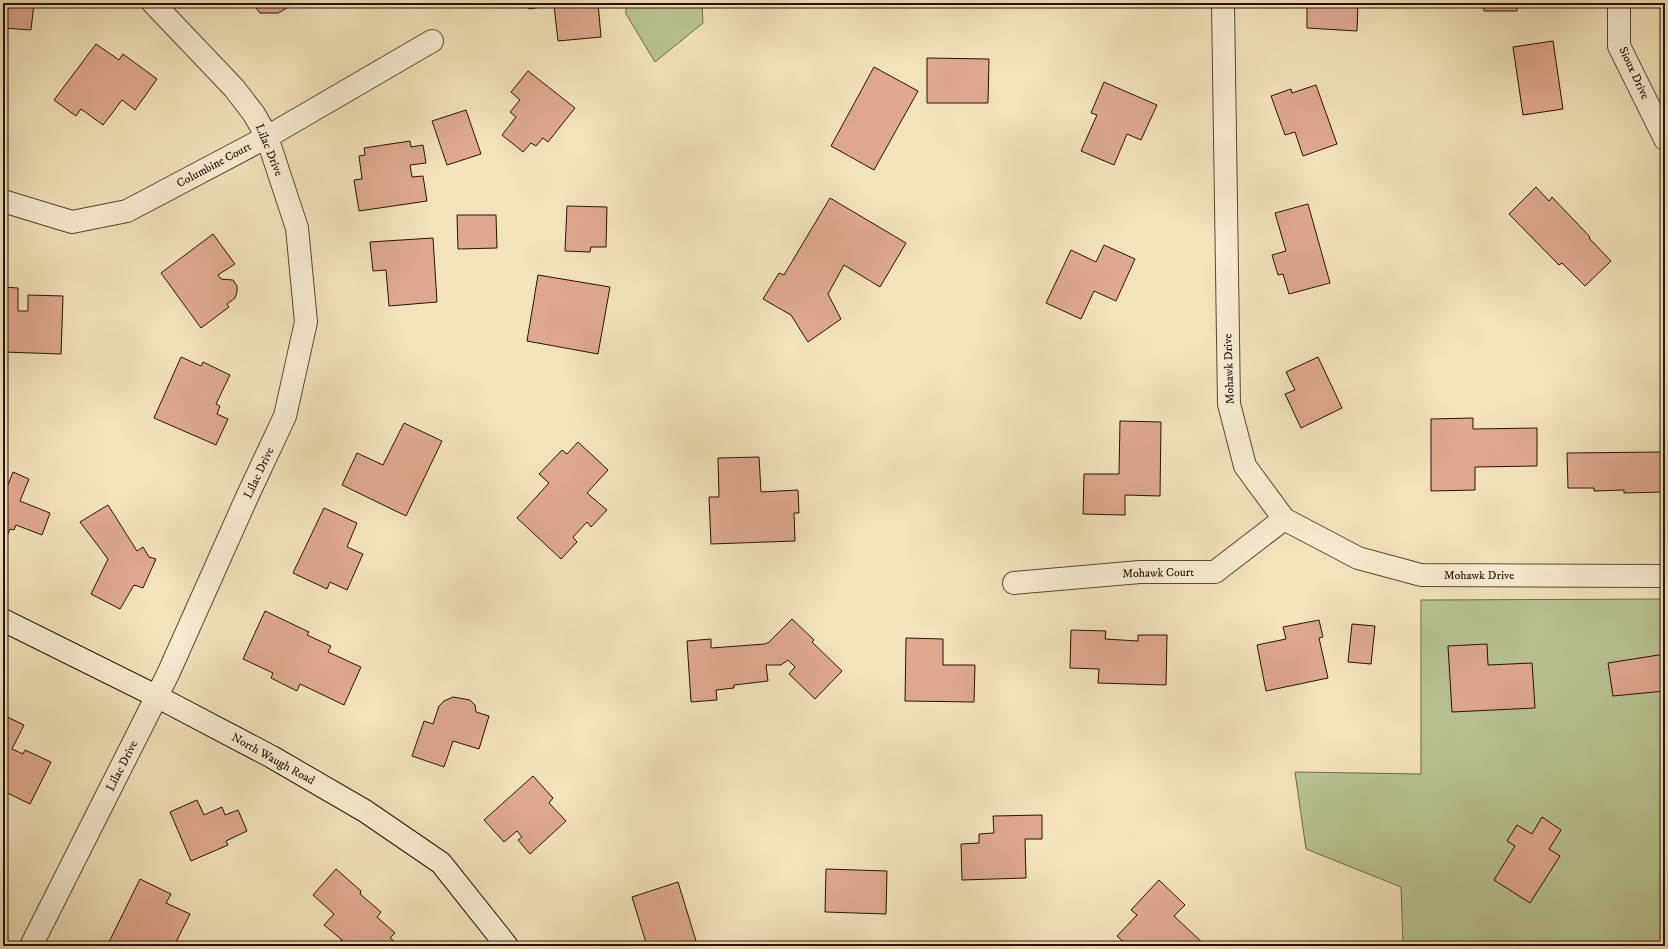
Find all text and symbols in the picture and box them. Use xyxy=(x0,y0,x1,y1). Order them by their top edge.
street label: Sioux Drive xyxy=(1615,44,1653,102)
street label: Lilac Drive xyxy=(252,122,286,178)
street label: Columbine Court xyxy=(174,139,254,191)
street label: Mohawk Drive xyxy=(1220,333,1238,405)
street label: Lilac Drive xyxy=(241,445,277,501)
street label: Mohawk Court xyxy=(1122,565,1194,581)
street label: Mohawk Drive xyxy=(1444,568,1514,583)
street label: North Waugh Road xyxy=(229,730,317,788)
street label: Lilac Drive xyxy=(103,738,141,794)

